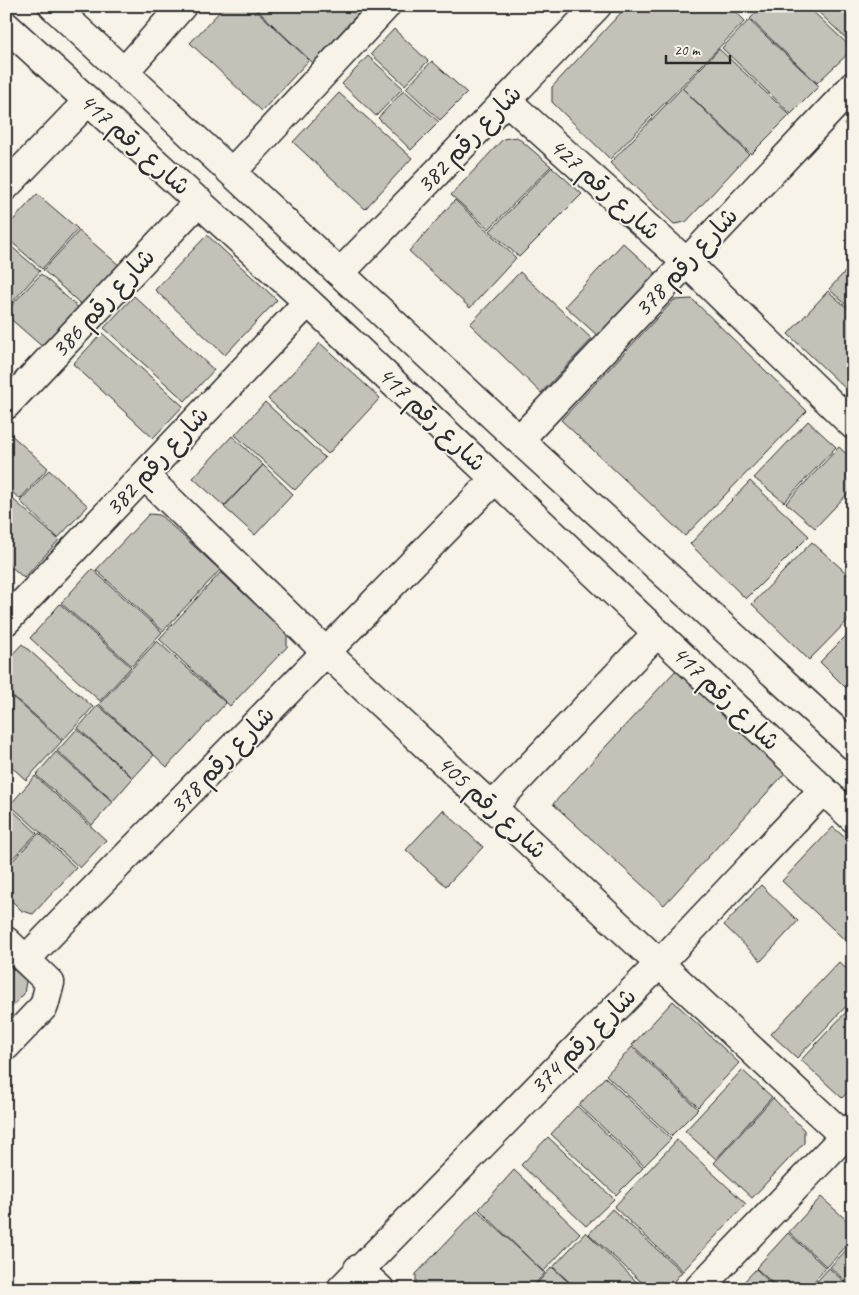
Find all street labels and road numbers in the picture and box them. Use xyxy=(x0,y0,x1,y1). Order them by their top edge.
street label: شارع رقم 382 xyxy=(409,78,530,201)
street label: شارع رقم 417 xyxy=(71,86,197,204)
street label: شارع رقم 427 xyxy=(541,131,667,249)
street label: شارع رقم 378 xyxy=(627,200,747,325)
street label: شارع رقم 386 xyxy=(44,241,164,366)
street label: شارع رقم 417 xyxy=(370,359,493,480)
street label: شارع رقم 382 xyxy=(98,399,218,524)
street label: شارع رقم 417 xyxy=(664,638,787,759)
street label: شارع رقم 378 xyxy=(162,699,283,822)
street label: شارع رقم 405 xyxy=(429,748,554,868)
street label: شارع رقم 374 xyxy=(523,981,645,1103)

